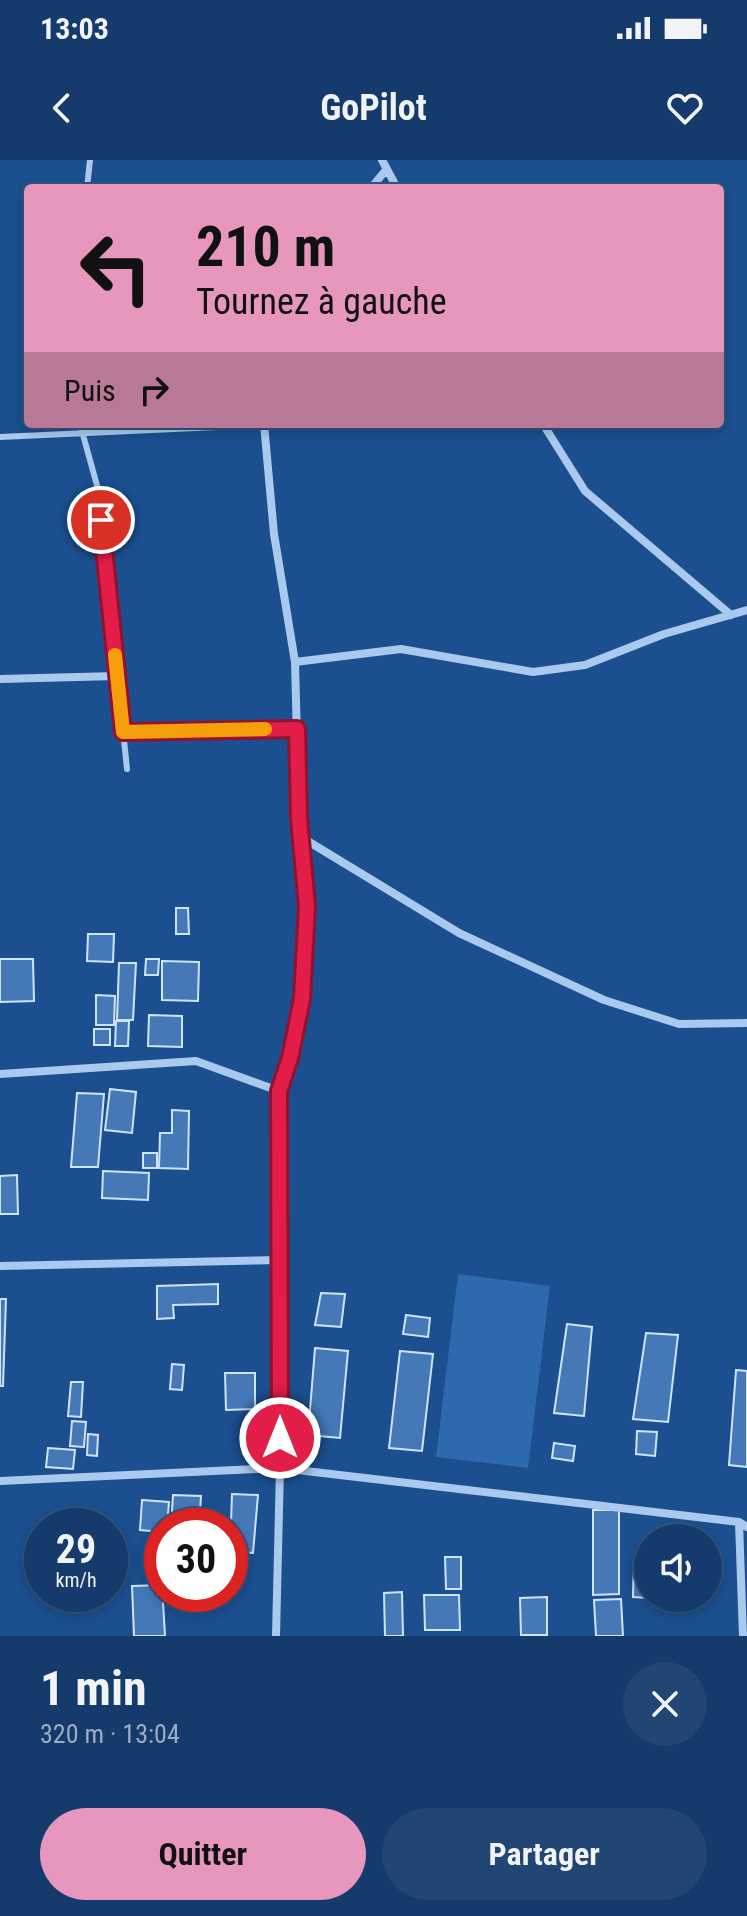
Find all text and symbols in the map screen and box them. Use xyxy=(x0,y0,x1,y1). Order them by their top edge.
text: 13:03 xyxy=(40,11,109,46)
icon: back xyxy=(40,86,84,130)
icon: heart xyxy=(663,86,707,130)
text: GoPilot xyxy=(320,87,427,129)
text: 210 m xyxy=(196,214,335,280)
icon: left xyxy=(64,216,168,320)
text: Tournez à gauche xyxy=(196,281,447,323)
icon: right xyxy=(132,368,176,412)
text: Puis xyxy=(64,373,116,408)
pin xyxy=(67,486,135,554)
icon: arrive xyxy=(79,498,123,542)
position arrow xyxy=(238,1396,322,1480)
speed limit sign: 30 xyxy=(144,1508,248,1612)
map controls xyxy=(634,1524,722,1612)
button: sound xyxy=(634,1524,722,1612)
text: 29 xyxy=(56,1526,96,1573)
text: km/h xyxy=(55,1568,97,1592)
text: 1 min xyxy=(40,1660,147,1717)
button: close xyxy=(623,1662,707,1746)
text: 320 m · 13:04 xyxy=(40,1719,180,1749)
button: Quitter xyxy=(40,1808,366,1900)
button: Partager xyxy=(382,1808,707,1900)

